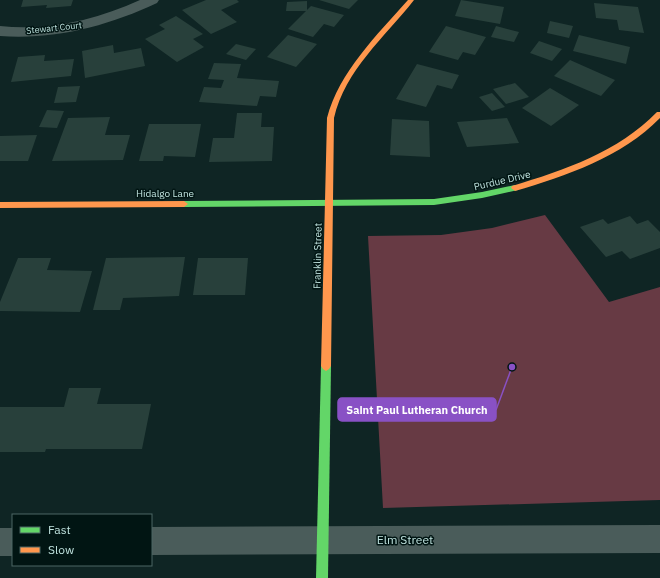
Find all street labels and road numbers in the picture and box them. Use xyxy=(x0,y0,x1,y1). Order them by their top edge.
street label: Stewart Court xyxy=(26,19,82,36)
street label: Purdue Drive xyxy=(472,168,532,193)
street label: Hidalgo Lane xyxy=(136,187,195,200)
street label: Franklin Street xyxy=(310,222,325,289)
street label: Elm Street xyxy=(377,532,433,547)

